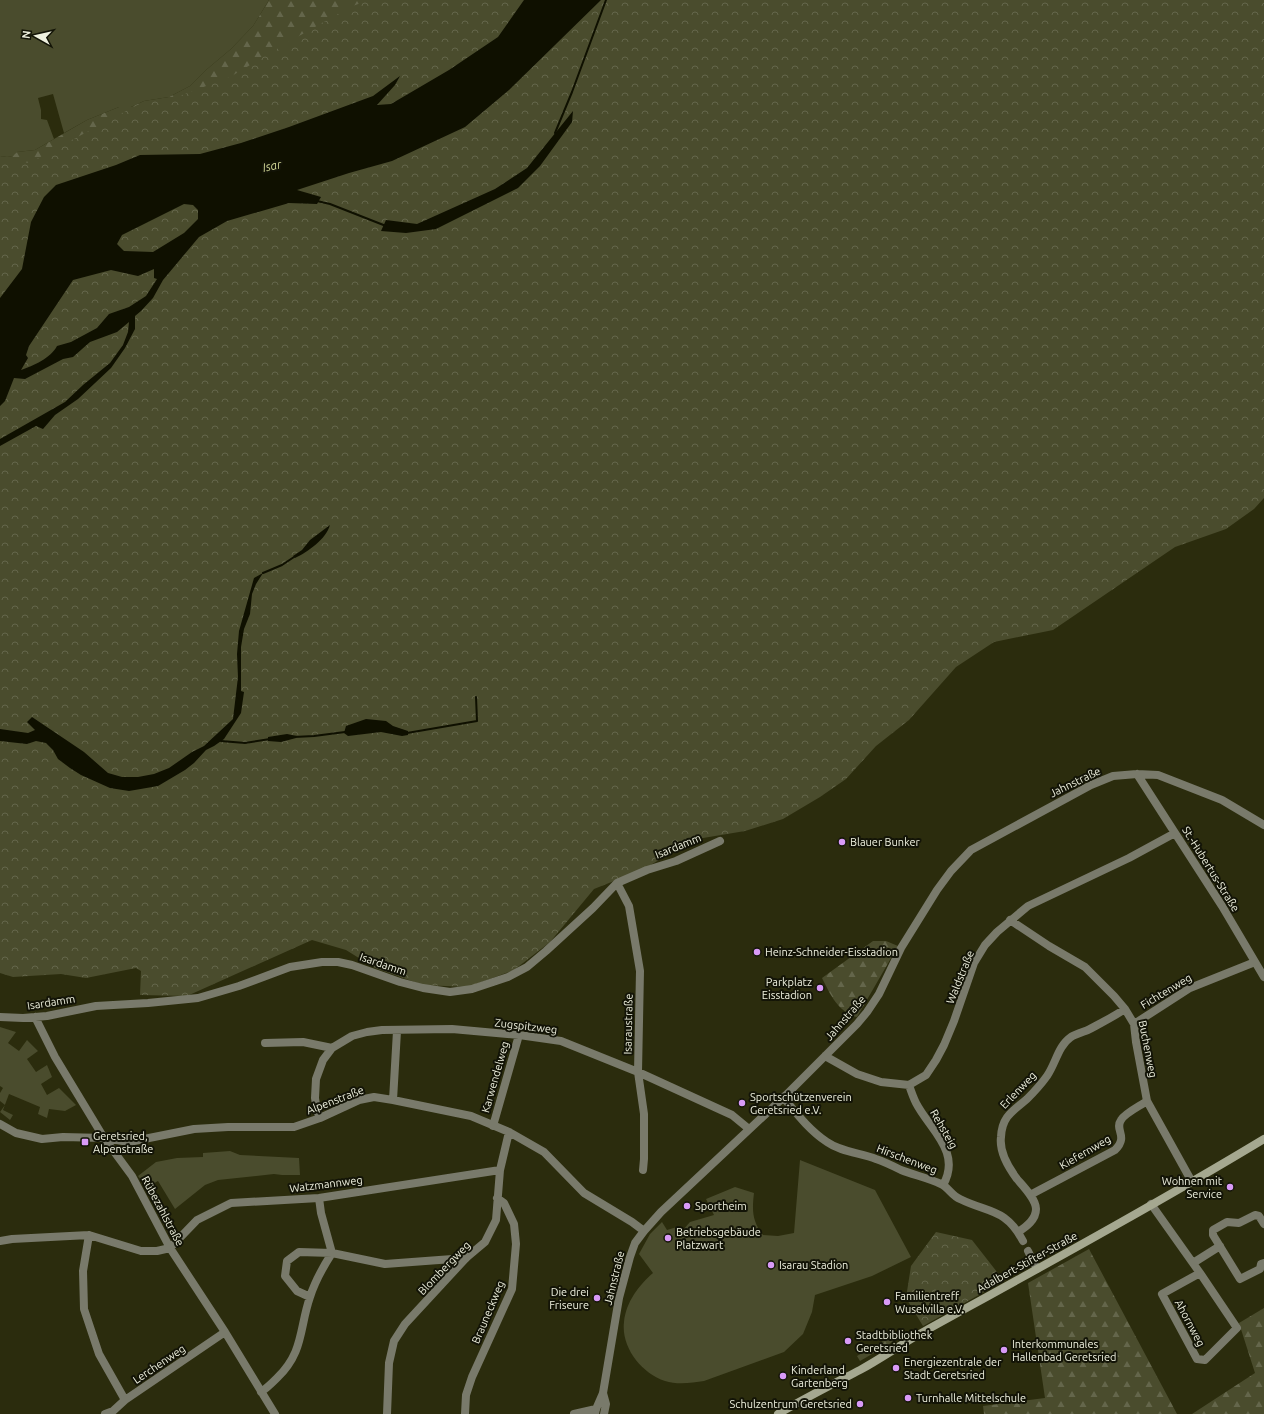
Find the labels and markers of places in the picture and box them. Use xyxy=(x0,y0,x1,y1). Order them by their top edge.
place label: Blauer Bunker xyxy=(850,836,921,848)
marker: Blauer Bunker xyxy=(837,837,847,847)
place label: Heinz-Schneider-Eisstadion xyxy=(765,946,898,958)
marker: Heinz-Schneider-Eisstadion xyxy=(752,947,762,957)
place label: Parkplatz Eisstadion xyxy=(762,976,812,1001)
marker: Parkplatz Eisstadion xyxy=(815,983,825,993)
place label: Sportschützenverein Geretsried e.V. xyxy=(750,1091,852,1116)
marker: Sportschützenverein Geretsried e.V. xyxy=(737,1098,747,1108)
place label: Geretsried, Alpenstraße xyxy=(93,1130,153,1155)
marker: Geretsried, Alpenstraße xyxy=(80,1137,90,1147)
place label: Wohnen mit Service xyxy=(1162,1175,1223,1200)
marker: Wohnen mit Service xyxy=(1225,1182,1235,1192)
place label: Sportheim xyxy=(695,1200,747,1212)
marker: Sportheim xyxy=(682,1201,692,1211)
place label: Betriebsgebäude Platzwart xyxy=(676,1226,761,1251)
marker: Betriebsgebäude Platzwart xyxy=(663,1233,673,1243)
place label: Isarau Stadion xyxy=(779,1259,848,1271)
marker: Isarau Stadion xyxy=(766,1260,776,1270)
place label: Die drei Friseure xyxy=(549,1286,589,1311)
place label: Familientreff Wuselvilla e.V. xyxy=(895,1290,964,1315)
marker: Die drei Friseure xyxy=(592,1293,602,1303)
marker: Familientreff Wuselvilla e.V. xyxy=(882,1297,892,1307)
place label: Stadtbibliothek Geretsried xyxy=(856,1329,933,1354)
marker: Stadtbibliothek Geretsried xyxy=(843,1336,853,1346)
place label: Interkommunales Hallenbad Geretsried xyxy=(1012,1338,1117,1363)
marker: Interkommunales Hallenbad Geretsried xyxy=(999,1345,1009,1355)
place label: Energiezentrale der Stadt Geretsried xyxy=(904,1356,1002,1381)
marker: Energiezentrale der Stadt Geretsried xyxy=(891,1363,901,1373)
place label: Kinderland Gartenberg xyxy=(791,1364,848,1389)
marker: Kinderland Gartenberg xyxy=(778,1371,788,1381)
place label: Turnhalle Mittelschule xyxy=(916,1392,1026,1404)
marker: Turnhalle Mittelschule xyxy=(903,1393,913,1403)
place label: Schulzentrum Geretsried xyxy=(730,1398,852,1410)
marker: Schulzentrum Geretsried xyxy=(855,1399,865,1409)

